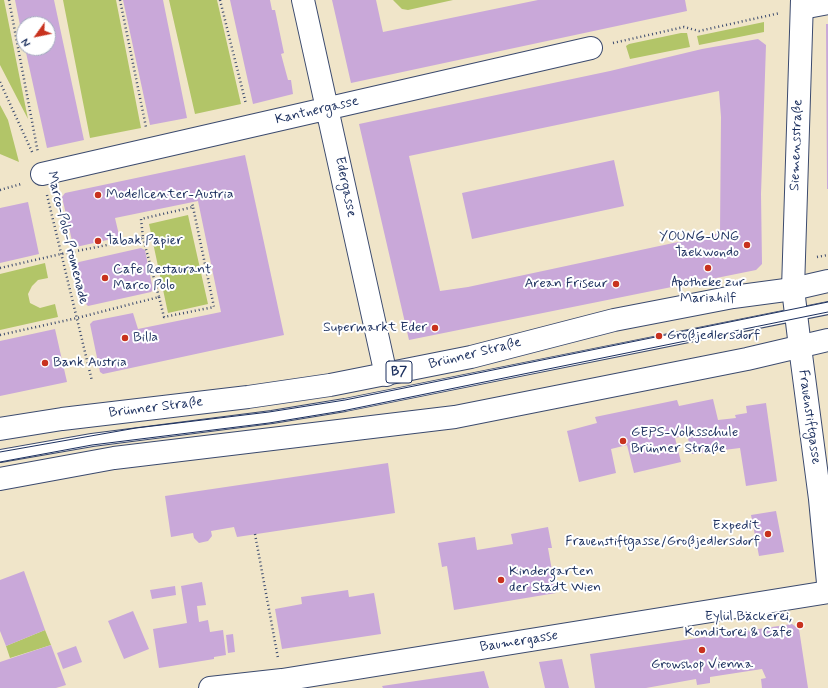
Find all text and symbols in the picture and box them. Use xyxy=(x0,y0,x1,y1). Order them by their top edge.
north arrow xyxy=(16,16,56,56)
text: N xyxy=(19,35,35,49)
street label: Kantnergasse xyxy=(274,93,360,129)
street label: Siemensstraße xyxy=(787,99,807,191)
street label: Edergasse xyxy=(330,155,360,219)
street label: Marco-Polo-Promenade xyxy=(42,170,92,306)
place label: Modellcenter-Austria xyxy=(106,187,234,203)
marker: Modellcenter-Austria xyxy=(93,190,103,200)
place label: YOUNG-UNG Taekwondo xyxy=(659,229,739,262)
place label: Tabak Papier xyxy=(106,233,183,249)
marker: Tabak Papier xyxy=(93,236,103,246)
marker: YOUNG-UNG Taekwondo xyxy=(742,240,752,250)
place label: Cafe Restaurant Marco Polo xyxy=(113,262,211,294)
marker: Apotheke zur Mariahilf xyxy=(703,263,713,273)
marker: Cafe Restaurant Marco Polo xyxy=(100,273,110,283)
place label: Apotheke zur Mariahilf xyxy=(671,275,745,308)
place label: Arean Friseur xyxy=(524,276,608,292)
marker: Arean Friseur xyxy=(611,279,621,289)
place label: Supermarkt Eder xyxy=(323,320,427,336)
marker: Supermarkt Eder xyxy=(430,323,440,333)
place label: Großjedlersdorf xyxy=(667,328,760,344)
place label: Billa xyxy=(133,330,158,346)
marker: Großjedlersdorf xyxy=(654,331,664,341)
marker: Billa xyxy=(120,333,130,343)
street label: Brünner Straße xyxy=(427,334,523,374)
place label: Bank Austria xyxy=(53,355,127,371)
marker: Bank Austria xyxy=(40,358,50,368)
road number: B7 xyxy=(386,361,412,383)
street label: Frauenstiftgasse xyxy=(794,369,824,465)
street label: Brünner Straße xyxy=(108,394,204,422)
place label: GEPS-Volksschule Brünner Straße xyxy=(631,425,738,458)
marker: GEPS-Volksschule Brünner Straße xyxy=(618,436,628,446)
place label: Expedit Frauenstiftgasse/Großjedlersdorf xyxy=(565,518,760,550)
marker: Expedit Frauenstiftgasse/Großjedlersdorf xyxy=(763,529,773,539)
place label: Kindergarten der Stadt Wien xyxy=(509,564,601,596)
marker: Kindergarten der Stadt Wien xyxy=(496,575,506,585)
place label: Eylül Bäckerei, Konditorei & Cafe xyxy=(684,609,792,642)
marker: Eylül Bäckerei, Konditorei & Cafe xyxy=(795,620,805,630)
street label: Baumergasse xyxy=(479,628,559,656)
marker: Growshop Vienna xyxy=(697,645,707,655)
place label: Growshop Vienna xyxy=(651,657,753,673)

